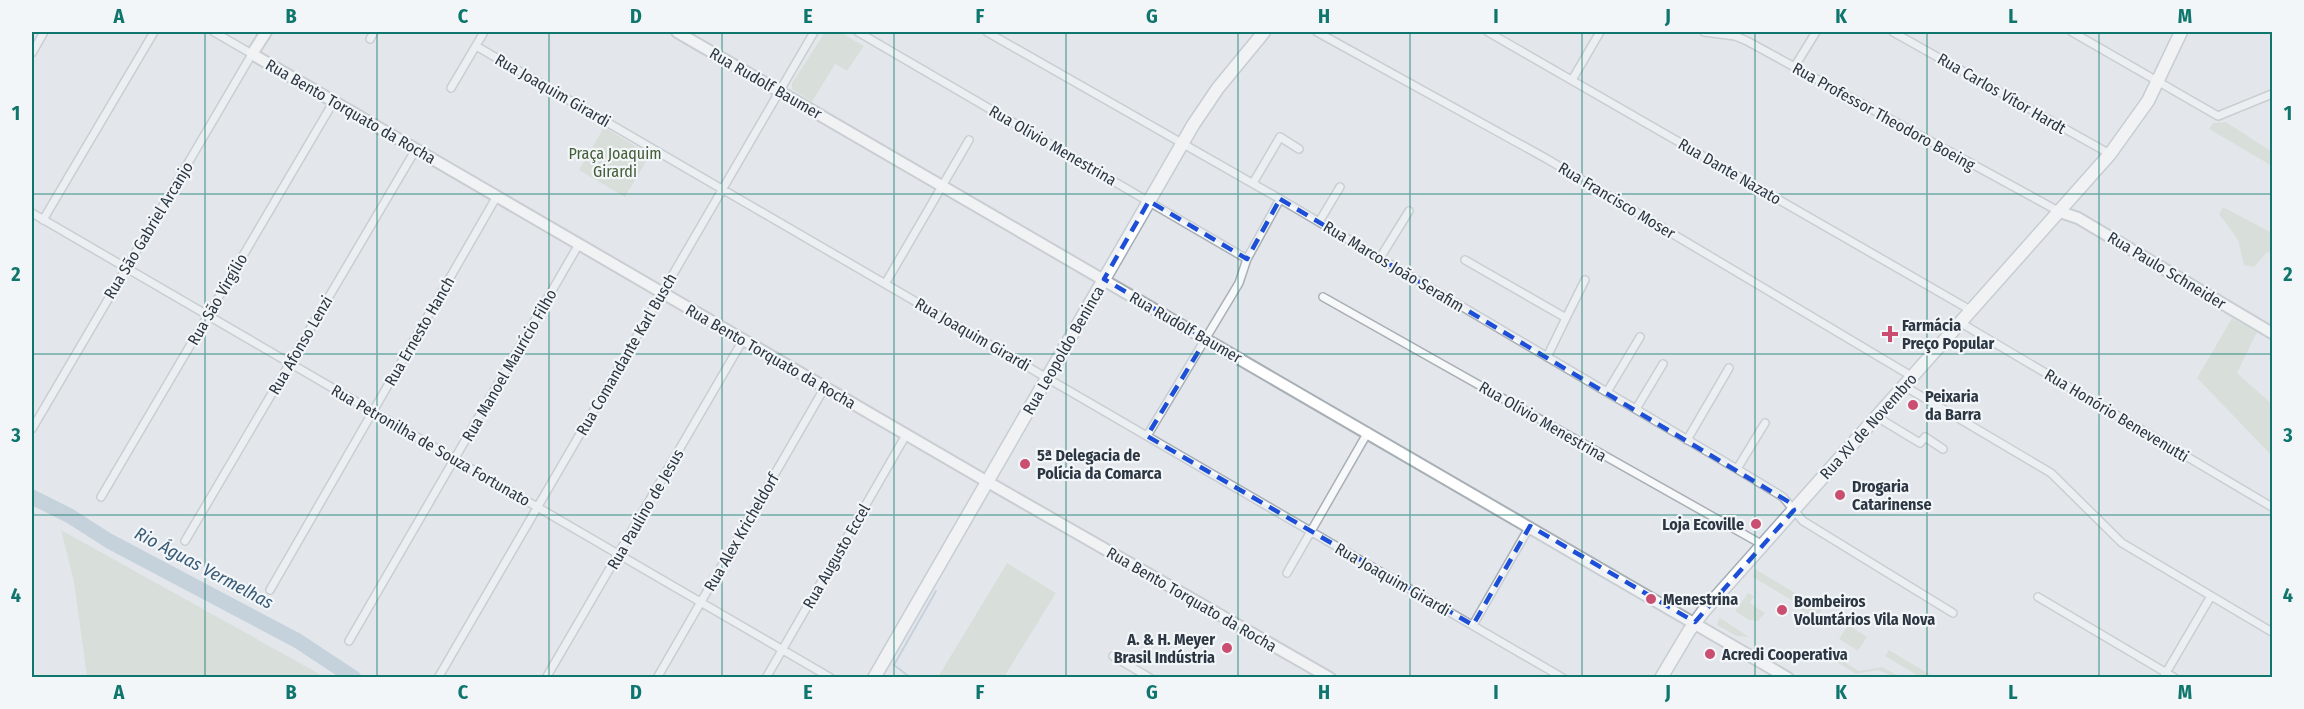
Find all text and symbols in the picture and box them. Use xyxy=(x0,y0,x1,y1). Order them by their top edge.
text: A xyxy=(113,4,126,28)
text: B xyxy=(285,4,297,28)
text: C xyxy=(458,4,469,28)
text: D xyxy=(630,4,642,28)
text: E xyxy=(803,4,813,28)
text: F xyxy=(976,4,985,28)
text: G xyxy=(1146,4,1158,28)
text: H xyxy=(1318,4,1330,28)
text: I xyxy=(1493,4,1499,28)
text: J xyxy=(1664,4,1671,28)
text: K xyxy=(1835,4,1847,28)
text: L xyxy=(2008,4,2018,28)
text: M xyxy=(2178,4,2192,28)
street label: Rua Rudolf Baumer xyxy=(706,44,826,123)
street label: Rua Carlos Vítor Hardt xyxy=(1934,49,2070,138)
street label: Rua Joaquim Girardi xyxy=(492,50,614,131)
street label: Rua Bento Torquato da Rocha xyxy=(262,55,439,168)
street label: Rua Professor Theodoro Boeing xyxy=(1789,58,1979,175)
text: 1 xyxy=(12,101,20,125)
street label: Rua Olívio Menestrina xyxy=(986,101,1120,190)
text: 1 xyxy=(2284,101,2292,125)
street label: Rua Dante Nazato xyxy=(1675,134,1785,209)
park label: Praça Joaquim Girardi xyxy=(568,144,662,181)
street label: Rua São Gabriel Arcanjo xyxy=(100,158,197,302)
street label: Rua Francisco Moser xyxy=(1555,158,1679,243)
street label: Rua Marcos João Serafim xyxy=(1320,217,1468,316)
street label: Rua Paulo Schneider xyxy=(2104,228,2230,313)
street label: Rua São Virgílio xyxy=(184,250,251,348)
text: 2 xyxy=(10,262,21,286)
text: 2 xyxy=(2282,262,2293,286)
street label: Rua Comandante Karl Busch xyxy=(572,270,681,439)
street label: Rua Ernesto Hanch xyxy=(380,273,458,389)
street label: Rua Leopoldo Beninca xyxy=(1019,282,1108,418)
street label: Rua Manoel Maurício Filho xyxy=(458,286,561,445)
street label: Rua Rudolf Baumer xyxy=(1126,288,1246,367)
street label: Rua Afonso Lenzi xyxy=(264,292,336,398)
street label: Rua Joaquim Girardi xyxy=(912,294,1034,375)
street label: Rua Bento Torquato da Rocha xyxy=(682,300,859,413)
place label: Farmácia Preço Popular xyxy=(1902,316,1994,354)
marker: Farmácia Preço Popular xyxy=(1883,327,1897,341)
street label: Rua Honório Benevenutti xyxy=(2041,365,2192,466)
street label: Rua XV de Novembro xyxy=(1816,369,1921,483)
street label: Rua Olívio Menestrina xyxy=(1476,377,1610,466)
street label: Rua Petronilha de Souza Fortunato xyxy=(328,381,534,510)
place label: Peixaria da Barra xyxy=(1925,387,1981,424)
marker: Peixaria da Barra xyxy=(1906,398,1920,412)
text: 3 xyxy=(10,423,21,447)
text: 3 xyxy=(2282,423,2293,447)
street label: Rua Paulino de Jesus xyxy=(603,446,688,573)
place label: 5ª Delegacia de Polícia da Comarca xyxy=(1037,446,1162,483)
marker: 5ª Delegacia de Polícia da Comarca xyxy=(1018,457,1032,471)
street label: Rua Alex Kricheldorf xyxy=(700,469,783,594)
place label: Drogaria Catarinense xyxy=(1852,477,1932,514)
marker: Drogaria Catarinense xyxy=(1833,488,1847,502)
street label: Rua Augusto Eccel xyxy=(799,501,874,612)
place label: Loja Ecoville xyxy=(1662,515,1744,534)
marker: Loja Ecoville xyxy=(1749,517,1763,531)
water label: Rio Águas Vermelhas xyxy=(131,522,277,614)
street label: Rua Joaquim Girardi xyxy=(1332,539,1454,620)
street label: Rua Bento Torquato da Rocha xyxy=(1103,543,1280,656)
text: 4 xyxy=(11,583,21,607)
text: 4 xyxy=(2283,583,2293,607)
place label: Menestrina xyxy=(1663,590,1738,609)
marker: Menestrina xyxy=(1644,592,1658,606)
place label: Bombeiros Voluntários Vila Nova xyxy=(1793,592,1935,629)
marker: Bombeiros Voluntários Vila Nova xyxy=(1775,603,1789,617)
place label: A. & H. Meyer Brasil Indústria xyxy=(1114,630,1215,667)
marker: A. & H. Meyer Brasil Indústria xyxy=(1220,641,1234,655)
place label: Acredi Cooperativa xyxy=(1721,645,1848,664)
marker: Acredi Cooperativa xyxy=(1703,647,1717,661)
text: A xyxy=(113,680,126,704)
text: B xyxy=(285,680,297,704)
text: C xyxy=(458,680,469,704)
text: D xyxy=(630,680,642,704)
text: E xyxy=(803,680,813,704)
text: F xyxy=(976,680,985,704)
text: G xyxy=(1146,680,1158,704)
text: H xyxy=(1318,680,1330,704)
text: I xyxy=(1493,680,1499,704)
text: J xyxy=(1664,680,1671,704)
text: K xyxy=(1835,680,1847,704)
text: L xyxy=(2008,680,2018,704)
text: M xyxy=(2178,680,2192,704)

